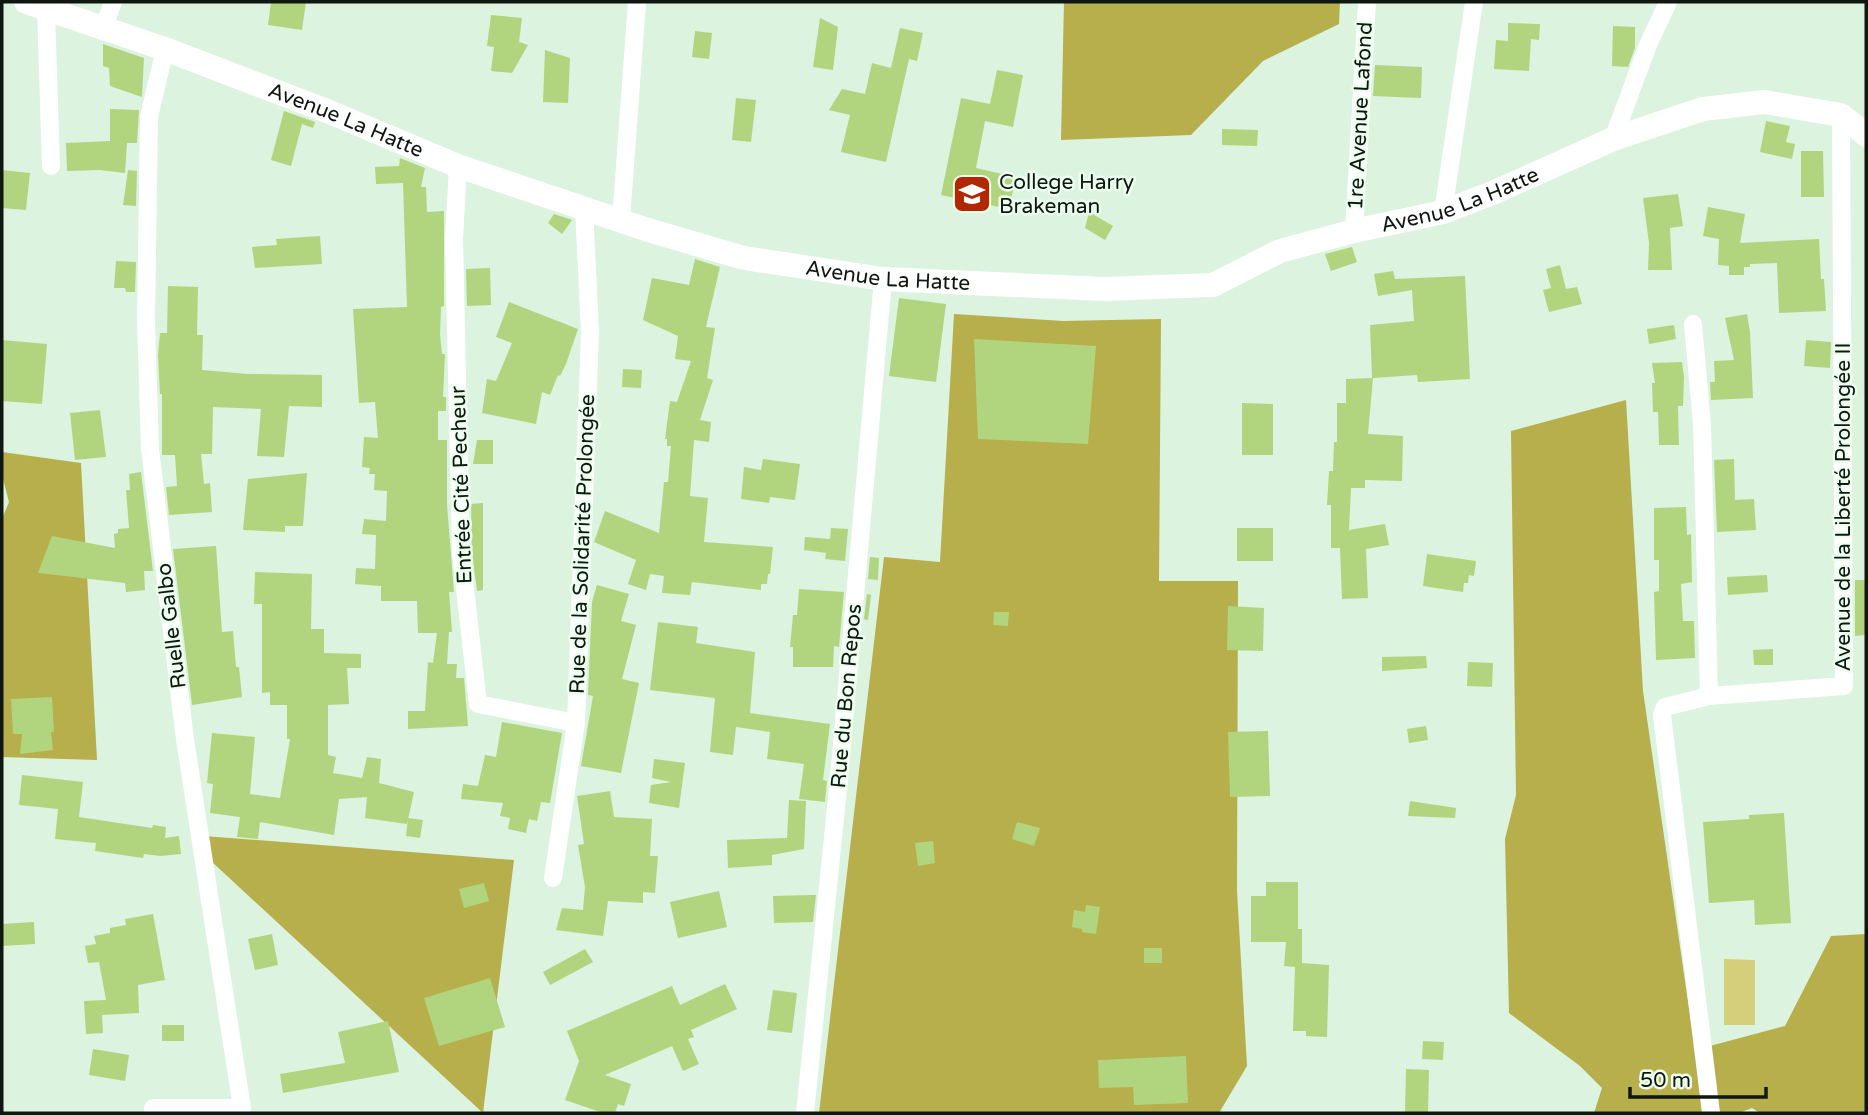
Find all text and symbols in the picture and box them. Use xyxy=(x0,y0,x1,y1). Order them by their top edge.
street label: 1re Avenue Lafond xyxy=(1343,21,1378,211)
street label: Avenue La Hatte xyxy=(265,78,427,163)
street label: Avenue La Hatte xyxy=(1379,162,1543,238)
place label: College Harry Brakeman xyxy=(999,170,1134,219)
school or university icon: College Harry Brakeman xyxy=(951,173,993,215)
street label: Avenue La Hatte xyxy=(804,255,971,296)
street label: Avenue de la Liberté Prolongée II xyxy=(1831,342,1856,672)
street label: Entrée Cité Pecheur xyxy=(446,385,477,584)
street label: Rue de la Solidarité Prolongée xyxy=(565,393,600,694)
street label: Ruelle Galbo xyxy=(151,562,192,690)
street label: Rue du Bon Repos xyxy=(826,603,867,789)
scale bar xyxy=(1630,1056,1766,1100)
text: 50 m xyxy=(1640,1068,1691,1093)

